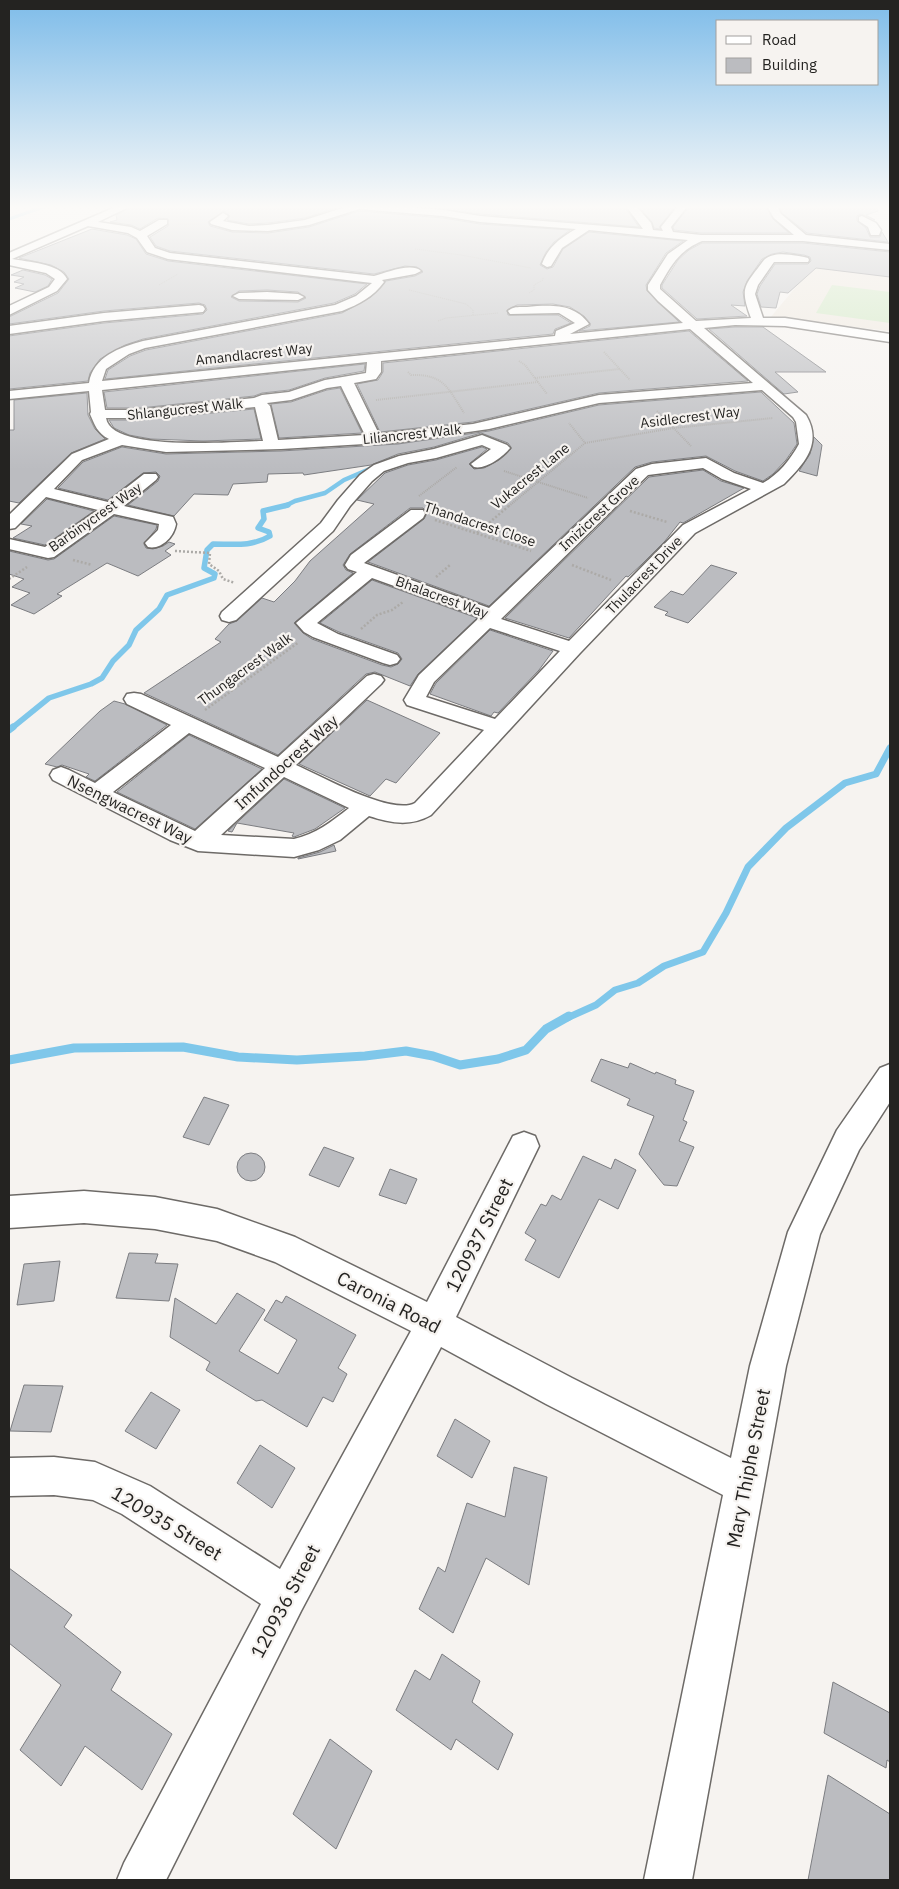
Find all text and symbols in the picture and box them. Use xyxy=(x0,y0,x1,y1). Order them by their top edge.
legend xyxy=(716,20,879,85)
text: Road xyxy=(762,30,797,49)
text: Building xyxy=(762,55,817,74)
street label: Amandlacrest Way xyxy=(195,339,313,369)
street label: Shlangucrest Walk xyxy=(126,394,244,424)
street label: Asidlecrest Way xyxy=(639,402,741,432)
street label: Liliancrest Walk xyxy=(362,420,463,448)
street label: Vukacrest Lane xyxy=(487,439,573,513)
street label: Imizicrest Grove xyxy=(555,471,643,555)
street label: Barbinycrest Way xyxy=(45,478,145,556)
street label: Thandacrest Close xyxy=(422,497,539,551)
street label: Thulacrest Drive xyxy=(602,532,686,618)
street label: Bhalacrest Way xyxy=(393,572,491,622)
street label: Thungacrest Walk xyxy=(194,628,296,709)
street label: Imfundocrest Way xyxy=(230,710,342,814)
street label: Nsengwacrest Way xyxy=(64,770,196,848)
street label: 120937 Street xyxy=(440,1174,518,1296)
street label: Caronia Road xyxy=(333,1266,445,1338)
street label: Mary Thiphe Street xyxy=(721,1386,775,1550)
street label: 120935 Street xyxy=(107,1481,227,1565)
street label: 120936 Street xyxy=(245,1540,325,1662)

